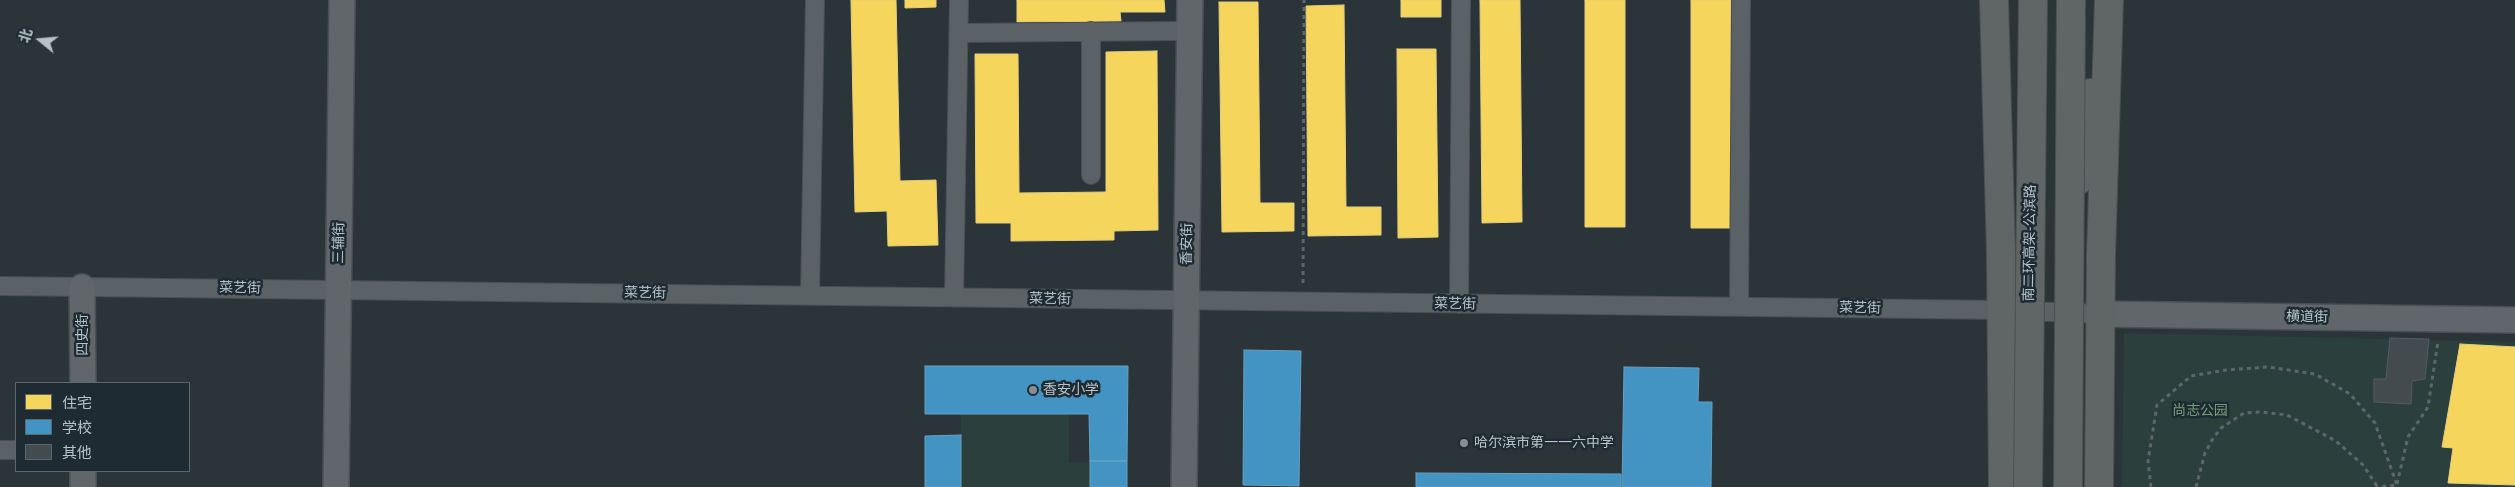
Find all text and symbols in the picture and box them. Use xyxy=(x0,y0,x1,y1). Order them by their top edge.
north arrow xyxy=(15,15,65,65)
text: 北 xyxy=(15,26,36,45)
street label: 南二环高架-公滨路 xyxy=(2021,184,2039,302)
street label: 三辅街 xyxy=(330,222,348,264)
street label: 香安街 xyxy=(1178,223,1196,265)
street label: 菜艺街 xyxy=(219,279,261,297)
street label: 菜艺街 xyxy=(624,284,666,302)
street label: 菜艺街 xyxy=(1029,290,1071,308)
street label: 菜艺街 xyxy=(1434,295,1476,313)
street label: 菜艺街 xyxy=(1839,299,1881,317)
street label: 横道街 xyxy=(2286,308,2328,326)
street label: 四史街 xyxy=(75,314,91,356)
legend xyxy=(15,382,190,472)
place label: 香安小学 xyxy=(1043,382,1099,398)
marker: 香安小学 xyxy=(1027,384,1039,396)
text: 住宅 xyxy=(62,393,92,412)
park label: 尚志公园 xyxy=(2172,403,2228,419)
text: 学校 xyxy=(62,418,92,437)
place label: 哈尔滨市第一一六中学 xyxy=(1474,435,1614,451)
marker: 哈尔滨市第一一六中学 xyxy=(1458,437,1470,449)
text: 其他 xyxy=(62,443,92,462)

